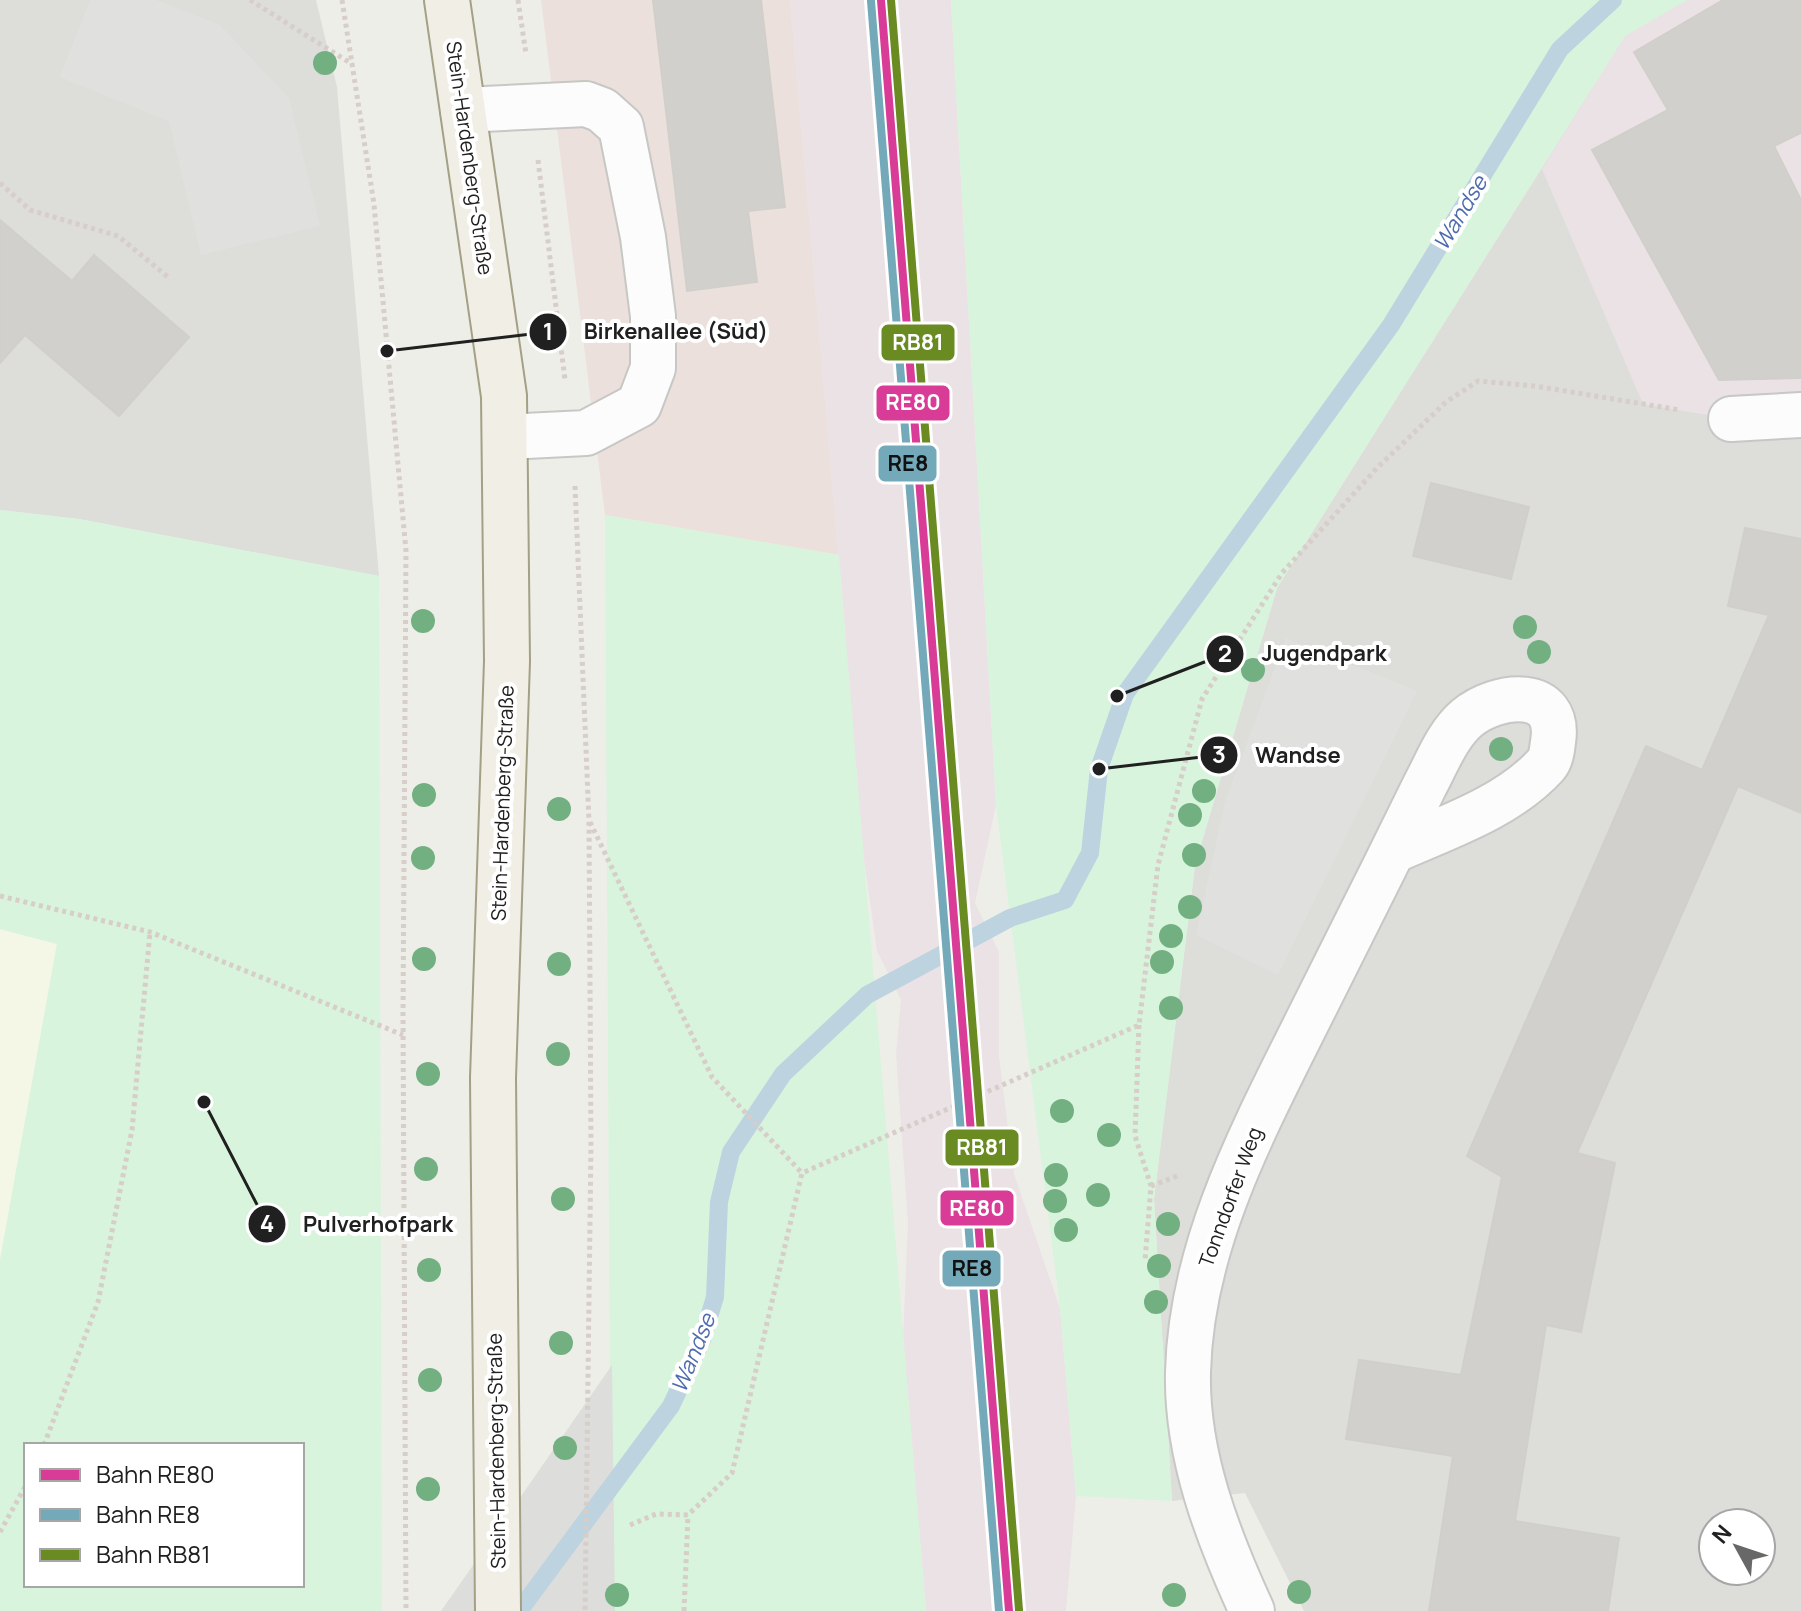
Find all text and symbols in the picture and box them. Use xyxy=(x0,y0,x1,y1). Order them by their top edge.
street label: Stein-Hardenberg-Straße xyxy=(440,39,500,277)
water label: Wandse xyxy=(1426,169,1495,256)
callout: Birkenallee (Süd) xyxy=(528,309,784,355)
text: 1 xyxy=(543,314,553,347)
text: Birkenallee (Süd) xyxy=(584,316,768,346)
line badge: RB81 xyxy=(880,323,956,362)
text: RB81 xyxy=(892,327,944,357)
line badge: RE80 xyxy=(875,384,951,422)
text: RE80 xyxy=(885,387,941,417)
line badge: RE8 xyxy=(877,444,938,483)
text: RE8 xyxy=(888,448,928,478)
callout: Jugendpark xyxy=(1205,631,1402,677)
text: 2 xyxy=(1218,636,1232,669)
text: Jugendpark xyxy=(1261,638,1388,668)
street label: Stein-Hardenberg-Straße xyxy=(484,685,520,921)
callout: Wandse xyxy=(1199,732,1357,778)
text: 3 xyxy=(1212,737,1226,770)
text: Wandse xyxy=(1255,740,1341,770)
street label: Tonndorfer Weg xyxy=(1192,1123,1268,1271)
line badge: RB81 xyxy=(944,1128,1020,1167)
text: RB81 xyxy=(956,1132,1008,1162)
line badge: RE80 xyxy=(939,1189,1015,1227)
text: RE80 xyxy=(949,1193,1005,1223)
callout: Pulverhofpark xyxy=(247,1201,469,1247)
text: 4 xyxy=(260,1206,274,1239)
text: Pulverhofpark xyxy=(303,1209,454,1239)
line badge: RE8 xyxy=(941,1249,1002,1288)
text: RE8 xyxy=(952,1253,992,1283)
water label: Wandse xyxy=(664,1308,723,1397)
street label: Stein-Hardenberg-Straße xyxy=(480,1333,512,1569)
legend xyxy=(24,1443,304,1587)
text: Bahn RE80 xyxy=(96,1457,215,1490)
text: Bahn RE8 xyxy=(96,1497,200,1530)
north arrow xyxy=(1697,1507,1777,1587)
text: N xyxy=(1705,1518,1738,1550)
text: Bahn RB81 xyxy=(96,1537,211,1570)

